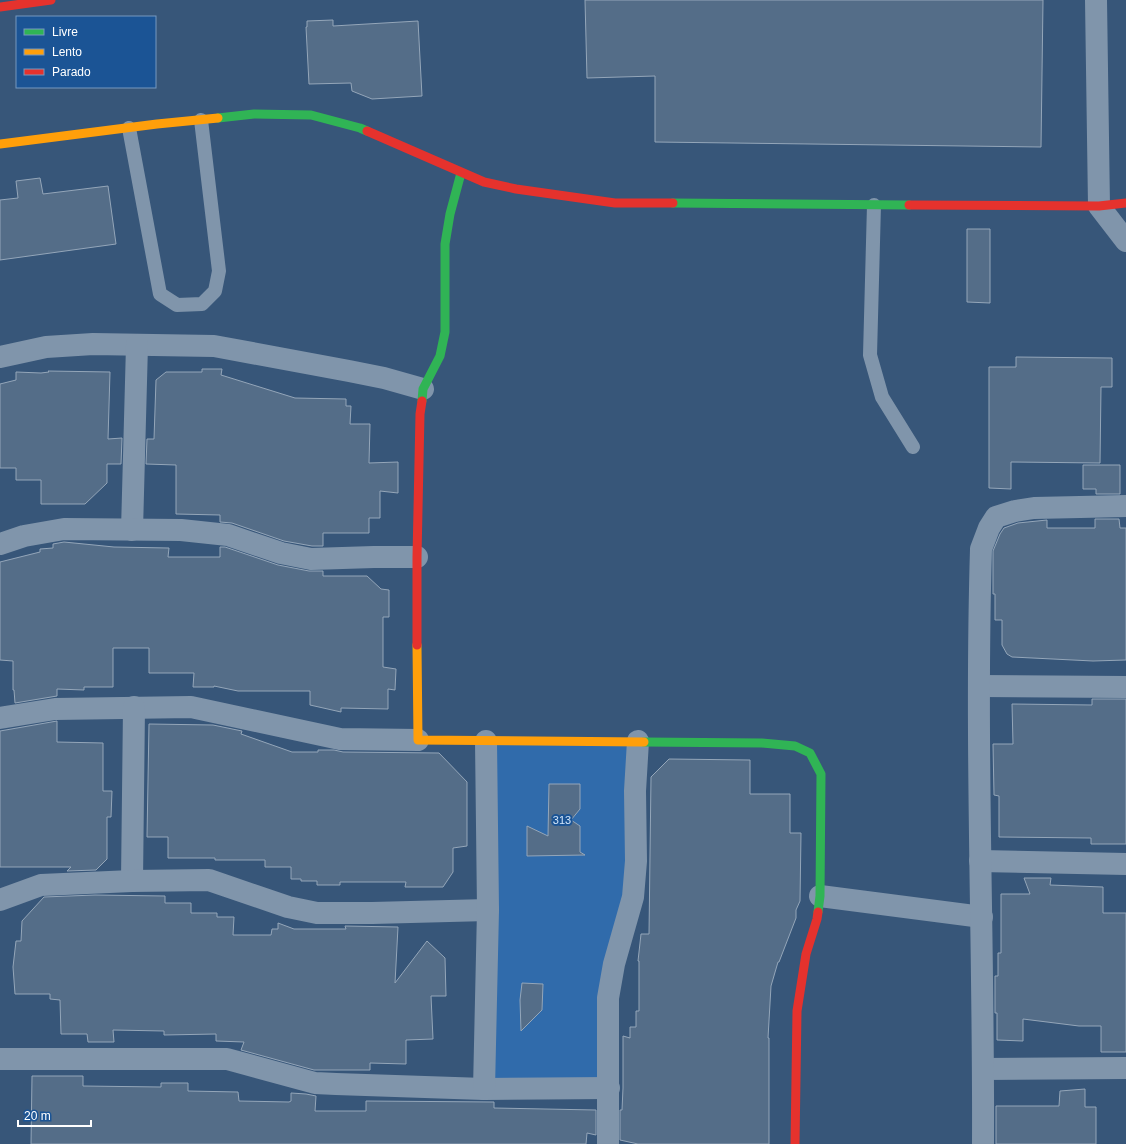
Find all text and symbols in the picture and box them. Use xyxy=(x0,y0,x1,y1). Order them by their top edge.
legend xyxy=(16,16,156,88)
text: Livre xyxy=(52,25,78,39)
text: Lento xyxy=(52,45,82,59)
text: Parado xyxy=(52,65,91,79)
park label: 313 xyxy=(553,814,571,826)
scale bar xyxy=(18,1102,91,1128)
text: 20 m xyxy=(24,1109,51,1123)

